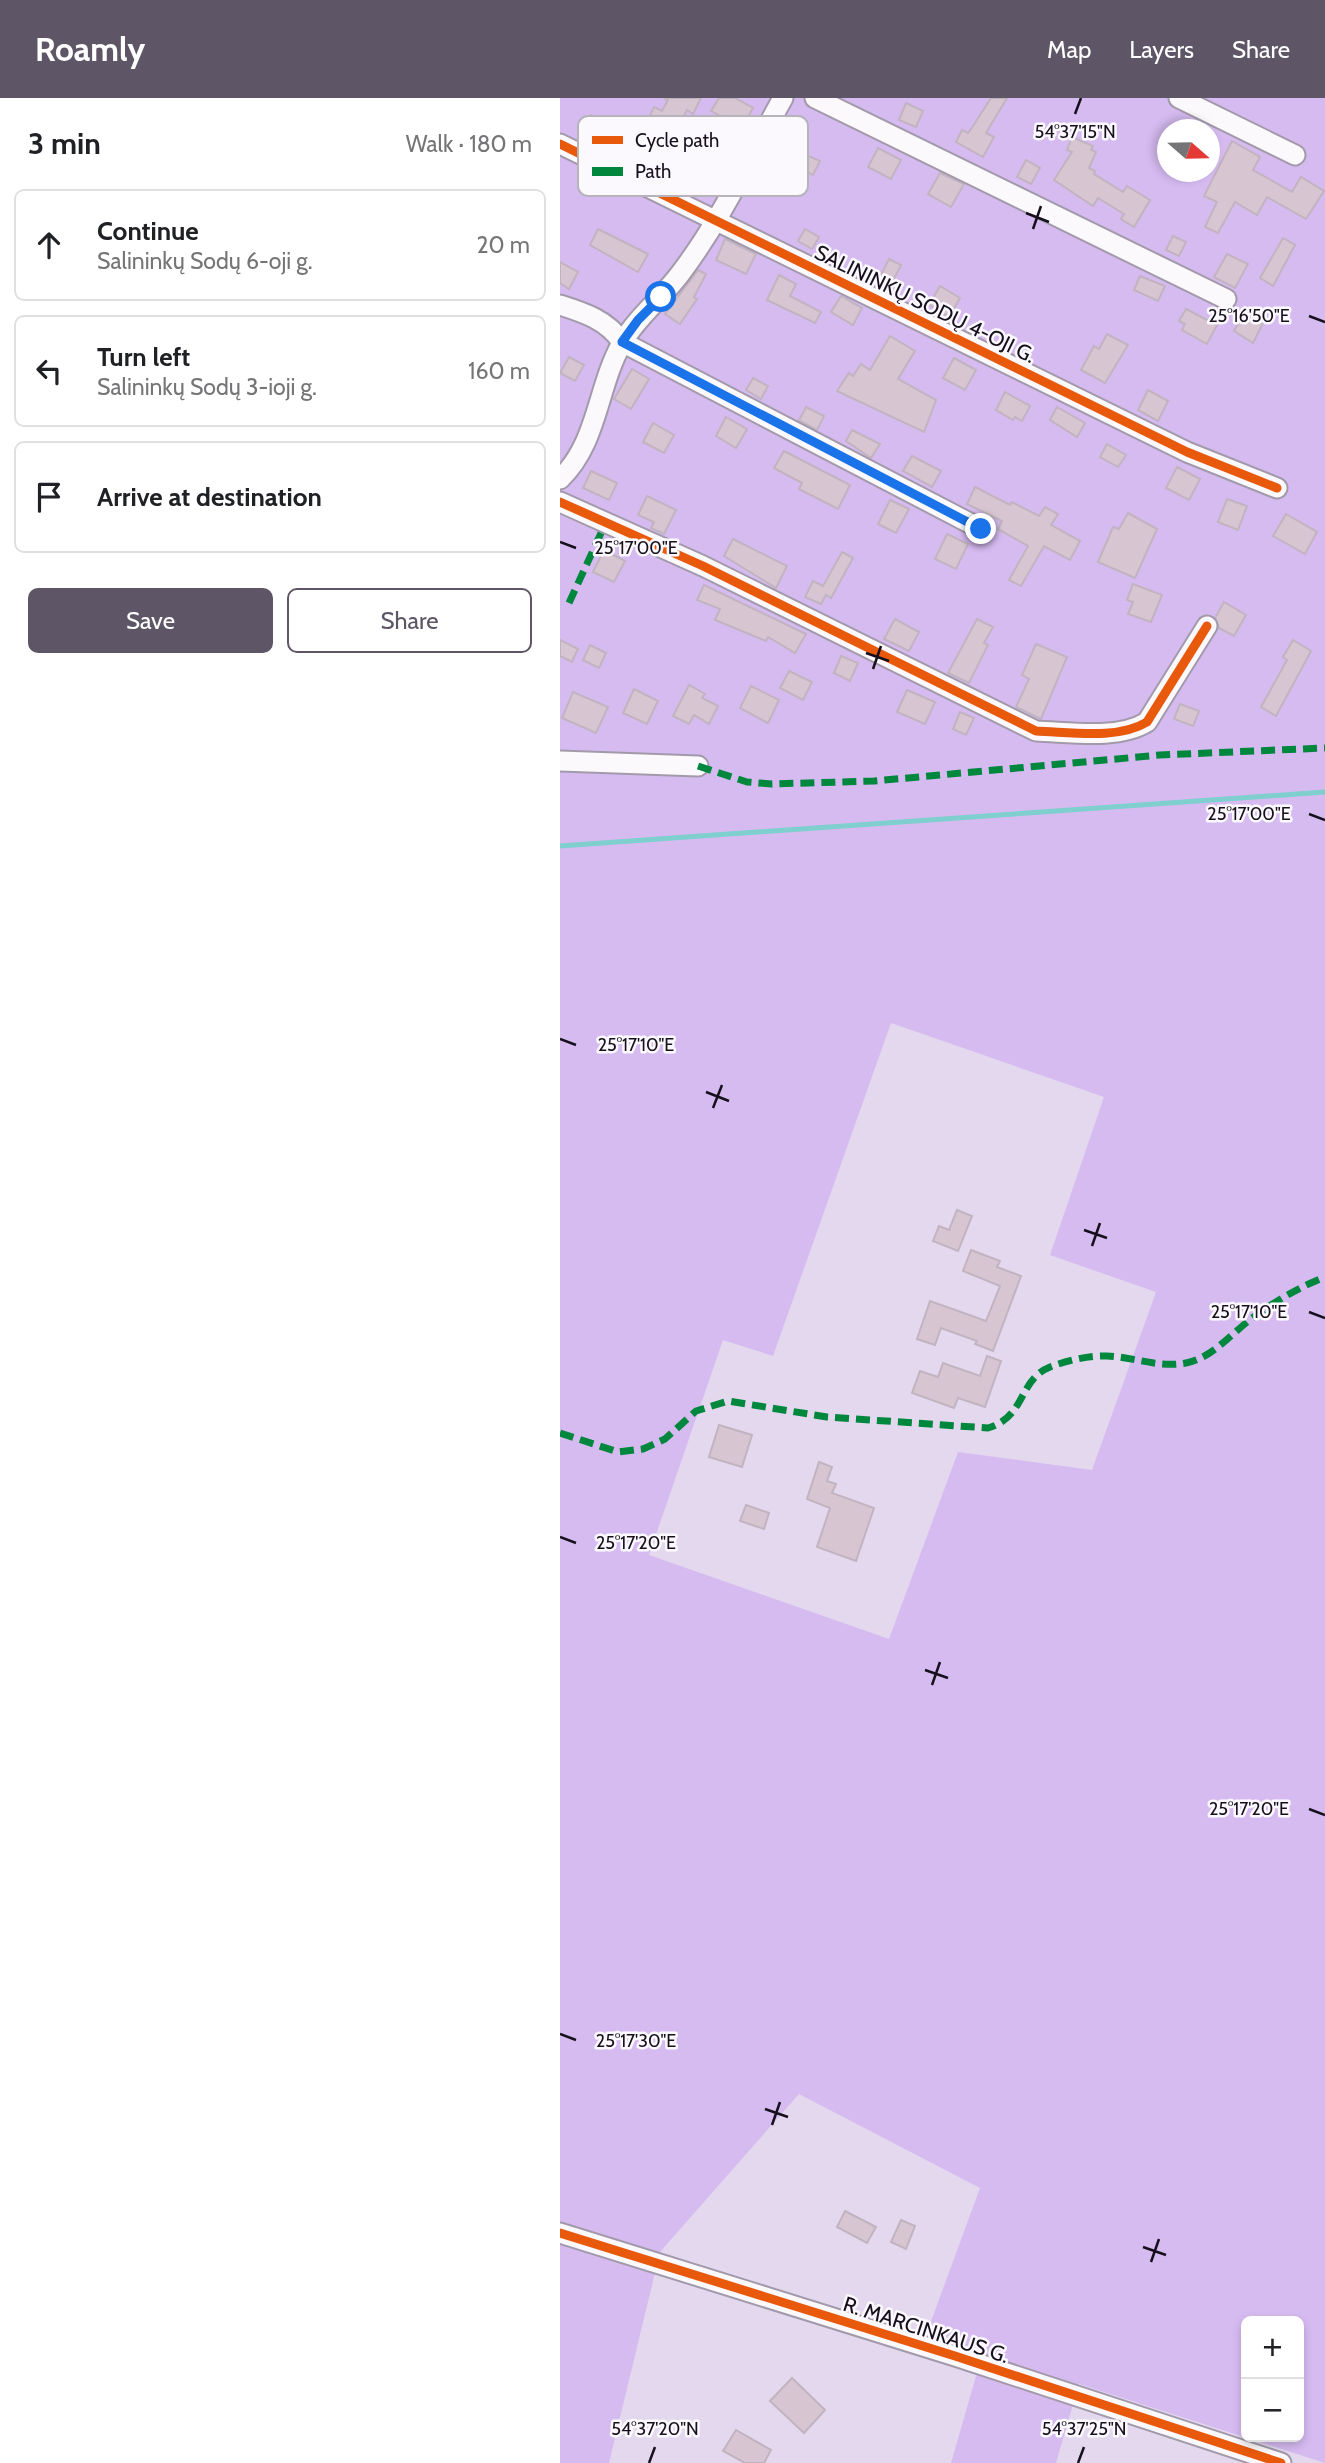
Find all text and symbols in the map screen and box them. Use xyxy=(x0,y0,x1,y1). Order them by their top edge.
text: Roamly xyxy=(35,29,145,69)
text: Map xyxy=(1047,35,1091,64)
text: Layers xyxy=(1129,35,1194,64)
text: Share xyxy=(1232,35,1290,64)
legend xyxy=(578,116,808,196)
north arrow xyxy=(1157,119,1220,182)
text: 54°37'15"N xyxy=(1034,121,1116,143)
text: 3 min xyxy=(28,125,101,162)
text: Cycle path xyxy=(635,129,719,152)
text: Walk · 180 m xyxy=(406,130,532,158)
text: Path xyxy=(635,160,671,183)
text: Continue xyxy=(97,215,199,247)
icon: ahead xyxy=(30,226,68,264)
text: 20 m xyxy=(477,231,530,259)
street label: SALININKŲ SODŲ 4-OJI G. xyxy=(811,239,1040,368)
text: Salininkų Sodų 6-oji g. xyxy=(97,247,313,275)
route start xyxy=(645,281,676,312)
text: 25°16'50"E xyxy=(1208,305,1290,327)
text: Turn left xyxy=(97,341,190,373)
icon: left xyxy=(30,352,68,390)
text: 160 m xyxy=(468,357,530,385)
text: Salininkų Sodų 3-ioji g. xyxy=(97,373,317,401)
icon: arrive xyxy=(30,478,68,516)
text: Arrive at destination xyxy=(97,481,322,513)
route end xyxy=(965,513,996,544)
text: 25°17'00"E xyxy=(594,537,678,559)
button: Save xyxy=(28,588,273,653)
button: Share xyxy=(287,588,532,653)
text: 25°17'00"E xyxy=(1207,803,1291,825)
text: 25°17'10"E xyxy=(598,1034,674,1056)
text: 25°17'10"E xyxy=(1211,1301,1287,1323)
text: 25°17'20"E xyxy=(596,1532,676,1554)
text: 25°17'20"E xyxy=(1209,1798,1289,1820)
text: 25°17'30"E xyxy=(596,2030,676,2052)
street label: R. MARCINKAUS G. xyxy=(840,2291,1012,2368)
map controls xyxy=(1241,2316,1304,2442)
button: + xyxy=(1241,2316,1304,2379)
button: − xyxy=(1241,2379,1304,2442)
text: 54°37'20"N xyxy=(611,2418,699,2440)
text: 54°37'25"N xyxy=(1042,2418,1126,2440)

